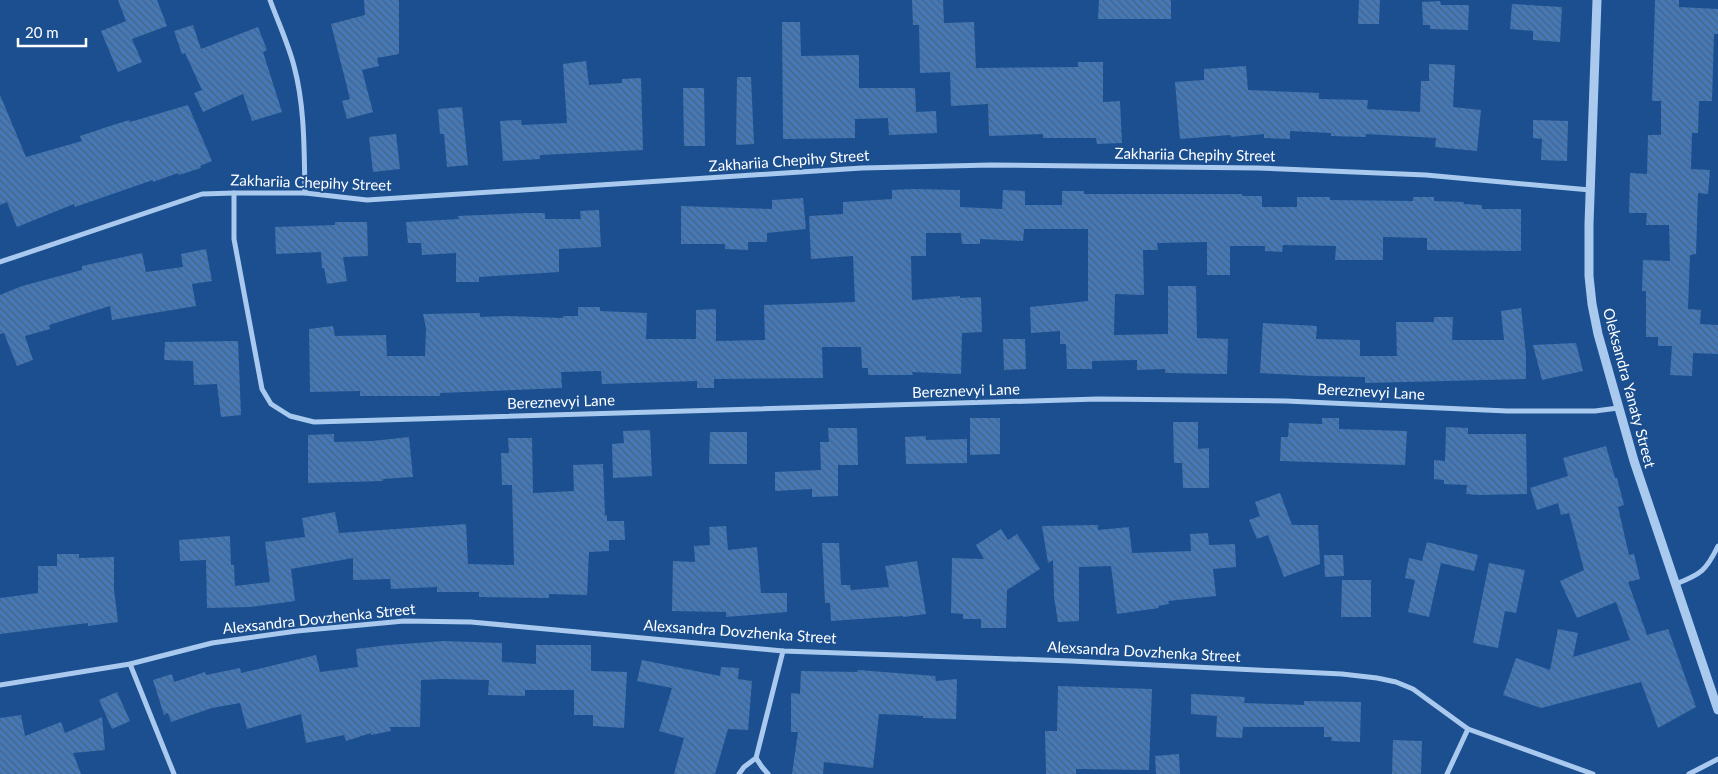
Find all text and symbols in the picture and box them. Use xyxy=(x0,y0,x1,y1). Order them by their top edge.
scale bar xyxy=(18,15,85,47)
text: 20 m xyxy=(25,23,59,41)
street label: Zakhariia Chepihy Street xyxy=(1114,144,1276,164)
street label: Zakhariia Chepihy Street xyxy=(708,145,870,175)
street label: Zakhariia Chepihy Street xyxy=(230,170,392,194)
street label: Oleksandra Yanaty Street xyxy=(1600,306,1660,470)
street label: Bereznevyi Lane xyxy=(912,379,1020,401)
street label: Bereznevyi Lane xyxy=(1317,379,1425,403)
street label: Bereznevyi Lane xyxy=(507,390,615,412)
street label: Alexsandra Dovzhenka Street xyxy=(222,599,417,637)
street label: Alexsandra Dovzhenka Street xyxy=(643,615,838,647)
street label: Alexsandra Dovzhenka Street xyxy=(1047,637,1242,665)

